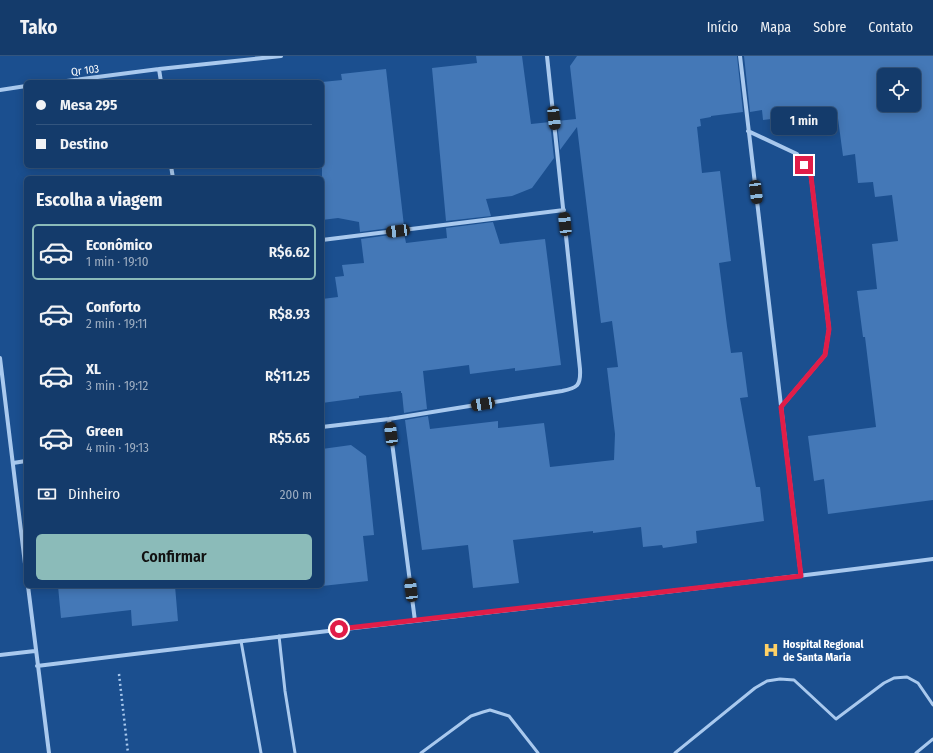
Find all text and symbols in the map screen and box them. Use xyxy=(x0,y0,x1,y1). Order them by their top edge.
text: Tako xyxy=(20,16,57,39)
text: Início xyxy=(707,19,738,36)
text: Mapa xyxy=(760,19,791,36)
text: Sobre xyxy=(813,19,846,36)
text: Contato xyxy=(868,19,913,36)
street label: Qr 103 xyxy=(70,62,100,79)
map controls xyxy=(877,68,921,112)
button: locate xyxy=(877,68,921,112)
text: Mesa 295 xyxy=(60,96,117,114)
car xyxy=(547,105,561,131)
callout: 1 min xyxy=(771,107,837,135)
text: 1 min xyxy=(790,113,818,128)
text: Destino xyxy=(60,135,108,153)
route end xyxy=(795,156,813,174)
car xyxy=(749,179,763,205)
text: Escolha a viagem xyxy=(36,189,162,211)
car xyxy=(558,211,572,237)
car xyxy=(385,224,411,238)
icon: car xyxy=(38,234,74,270)
text: Econômico xyxy=(86,236,153,254)
text: R$6.62 xyxy=(269,243,310,261)
text: 1 min · 19:10 xyxy=(86,254,149,269)
icon: car xyxy=(38,296,74,332)
text: Conforto xyxy=(86,298,141,316)
text: R$8.93 xyxy=(269,305,310,323)
text: 2 min · 19:11 xyxy=(86,316,147,331)
icon: car xyxy=(38,358,74,394)
text: XL xyxy=(86,360,101,378)
text: R$11.25 xyxy=(265,367,310,385)
text: 3 min · 19:12 xyxy=(86,378,148,393)
car xyxy=(470,396,496,412)
icon: car xyxy=(38,420,74,456)
car xyxy=(384,421,398,447)
text: Green xyxy=(86,422,123,440)
text: R$5.65 xyxy=(269,429,310,447)
text: 4 min · 19:13 xyxy=(86,440,149,455)
icon: cash xyxy=(36,483,58,505)
text: Dinheiro xyxy=(68,485,120,503)
text: 200 m xyxy=(280,487,312,502)
button: Confirmar xyxy=(36,534,312,580)
car xyxy=(404,577,418,603)
route start xyxy=(330,620,348,638)
place label: Hospital Regional de Santa Maria xyxy=(783,638,864,664)
hospital icon: Hospital Regional de Santa Maria xyxy=(762,641,780,659)

